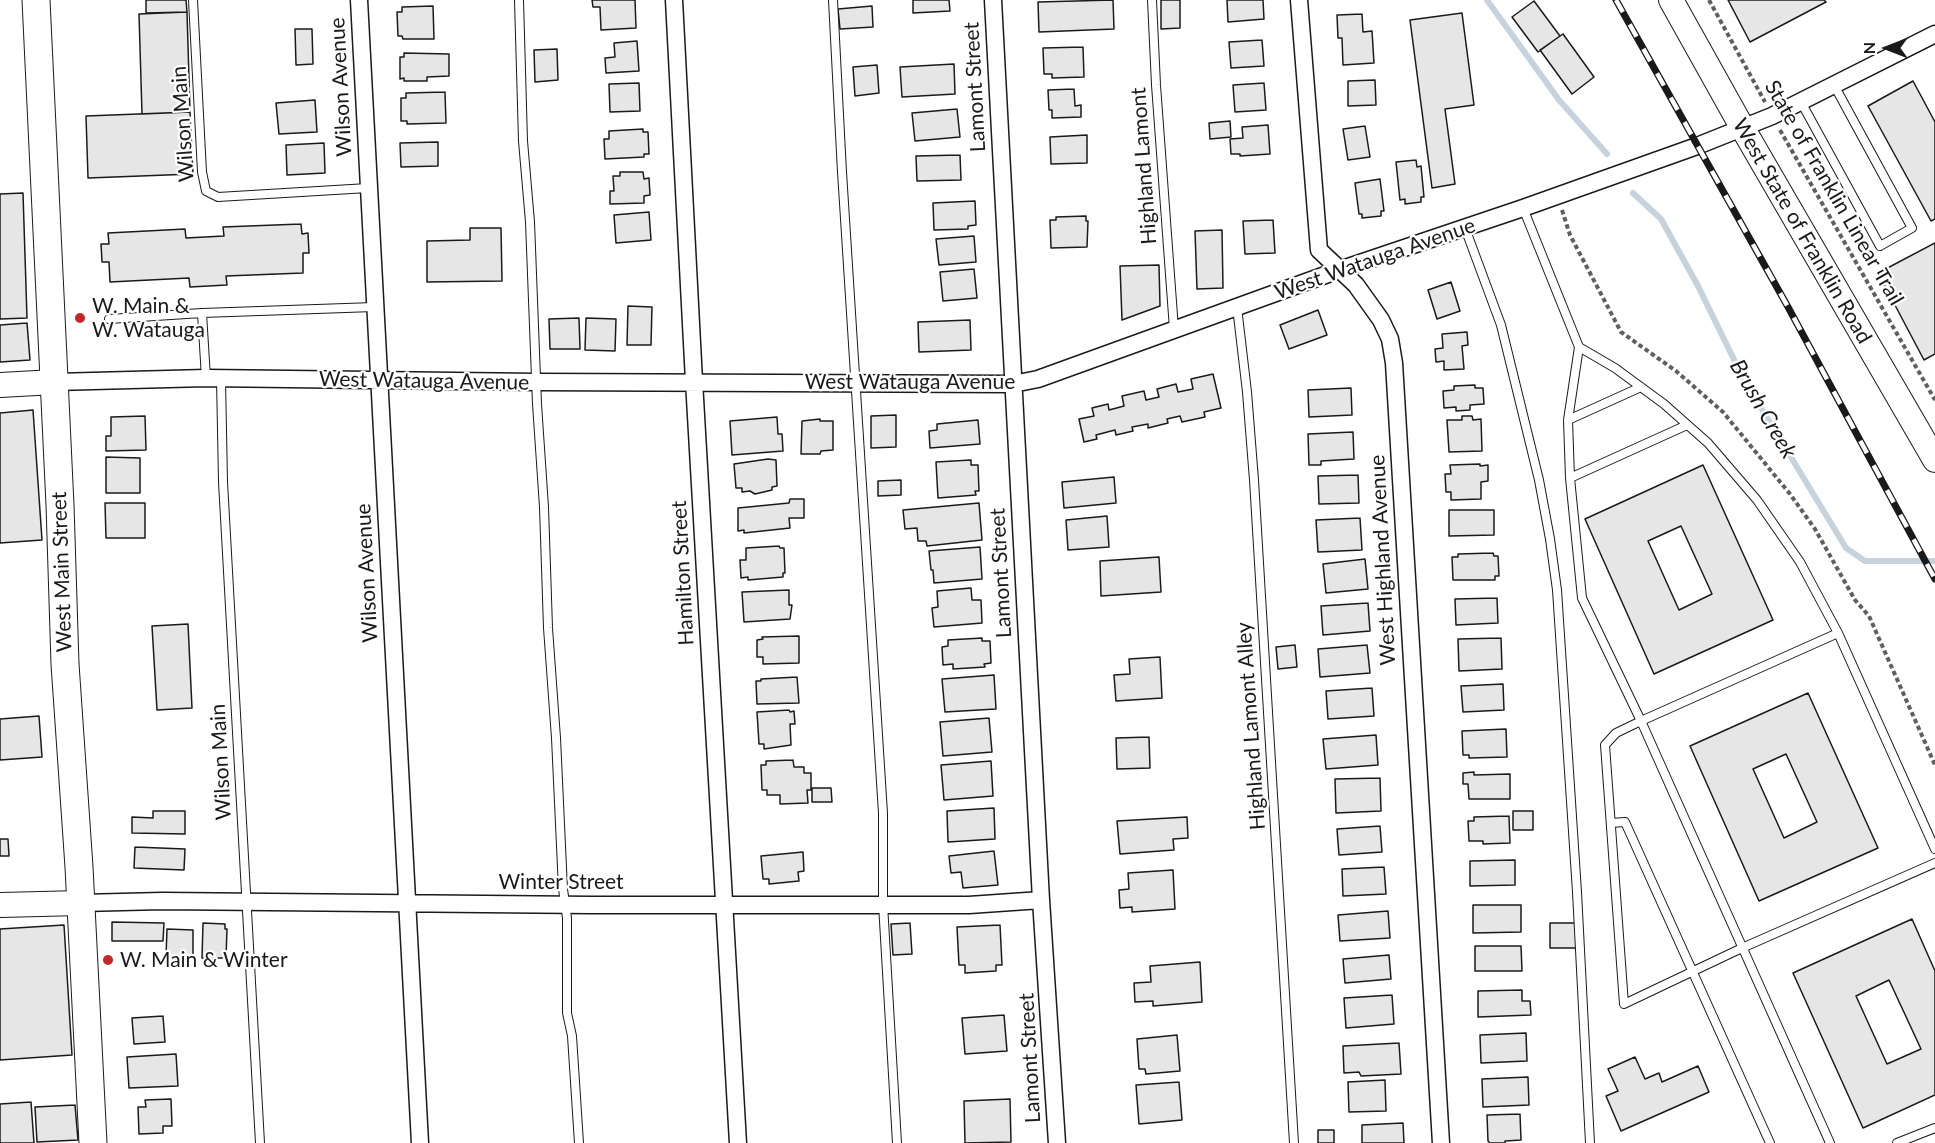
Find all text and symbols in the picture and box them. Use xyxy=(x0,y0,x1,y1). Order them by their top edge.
street label: Wilson Avenue xyxy=(325,17,357,157)
north arrow xyxy=(1857,18,1917,78)
street label: Lamont Street xyxy=(959,21,991,153)
text: N xyxy=(1859,42,1878,54)
street label: Wilson Main xyxy=(166,65,200,183)
street label: State of Franklin Linear Trail xyxy=(1759,76,1909,310)
street label: Highland Lamont xyxy=(1126,87,1162,245)
street label: West State of Franklin Road xyxy=(1727,114,1877,348)
street label: West Watauga Avenue xyxy=(1271,213,1479,305)
place label: W. Main & W. Watauga xyxy=(92,293,205,343)
marker: W. Main & W. Watauga xyxy=(73,311,87,325)
water label: Brush Creek xyxy=(1724,355,1802,463)
street label: West Watauga Avenue xyxy=(319,367,529,395)
street label: West Watauga Avenue xyxy=(805,369,1015,395)
street label: West Highland Avenue xyxy=(1365,454,1401,666)
street label: West Main Street xyxy=(47,491,77,653)
street label: Hamilton Street xyxy=(667,500,699,646)
street label: Wilson Avenue xyxy=(351,503,383,643)
street label: Lamont Street xyxy=(985,507,1017,639)
street label: Highland Lamont Alley xyxy=(1231,621,1271,831)
street label: Wilson Main xyxy=(205,703,237,821)
street label: Winter Street xyxy=(498,869,624,895)
place label: W. Main & Winter xyxy=(120,947,288,973)
marker: W. Main & Winter xyxy=(101,953,115,967)
street label: Lamont Street xyxy=(1014,992,1046,1124)

